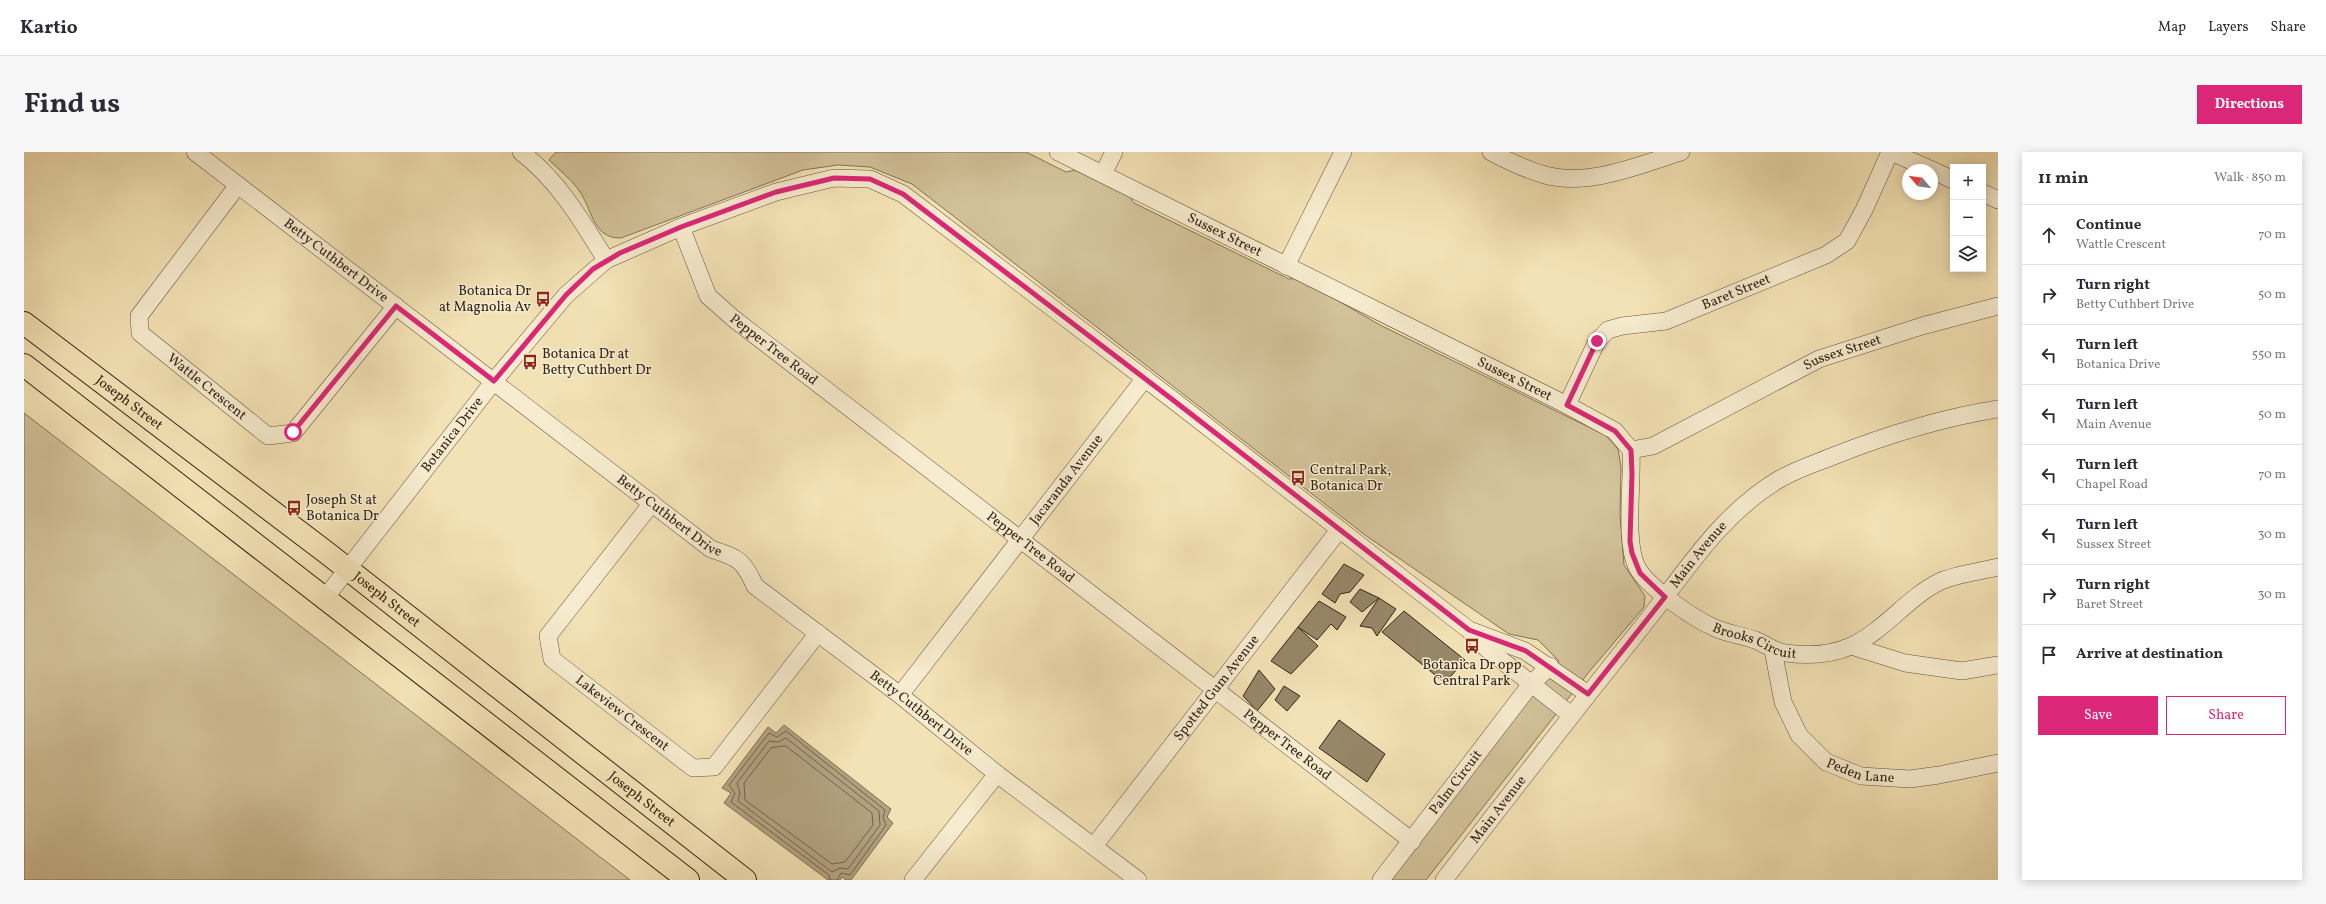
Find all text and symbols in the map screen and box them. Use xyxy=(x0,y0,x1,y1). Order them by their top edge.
text: Kartio xyxy=(20,15,78,41)
text: Map xyxy=(2158,18,2186,37)
text: Layers xyxy=(2208,18,2248,37)
text: Share xyxy=(2270,18,2306,37)
text: Find us xyxy=(24,85,120,124)
button: Directions xyxy=(2197,85,2302,124)
north arrow xyxy=(1902,164,1938,200)
map controls xyxy=(1950,164,1986,272)
button: + xyxy=(1950,164,1986,200)
text: 11 min xyxy=(2038,167,2089,190)
text: Walk · 850 m xyxy=(2214,169,2286,187)
button: − xyxy=(1950,200,1986,236)
street label: Sussex Street xyxy=(1184,208,1265,261)
street label: Betty Cuthbert Drive xyxy=(280,214,393,307)
text: Continue xyxy=(2076,215,2141,236)
icon: ahead xyxy=(2038,224,2060,246)
text: 70 m xyxy=(2258,226,2286,244)
button: layers xyxy=(1950,236,1986,272)
text: Wattle Crescent xyxy=(2076,236,2166,254)
street label: Baret Street xyxy=(1699,269,1773,315)
text: Turn right xyxy=(2076,275,2150,296)
place label: Botanica Dr at Magnolia Av xyxy=(439,282,532,317)
icon: right xyxy=(2038,284,2060,306)
text: 50 m xyxy=(2258,286,2286,304)
bus stop icon: Botanica Dr at Magnolia Av xyxy=(534,290,552,308)
text: Betty Cuthbert Drive xyxy=(2076,296,2194,314)
street label: Pepper Tree Road xyxy=(726,310,822,390)
street label: Sussex Street xyxy=(1800,330,1884,375)
route end xyxy=(1588,332,1606,350)
text: Turn left xyxy=(2076,335,2138,356)
icon: left xyxy=(2038,344,2060,366)
place label: Botanica Dr at Betty Cuthbert Dr xyxy=(542,345,651,380)
text: 550 m xyxy=(2252,346,2286,364)
street label: Wattle Crescent xyxy=(163,349,251,425)
street label: Sussex Street xyxy=(1474,352,1555,406)
bus stop icon: Botanica Dr at Betty Cuthbert Dr xyxy=(521,353,539,371)
text: Botanica Drive xyxy=(2076,356,2160,374)
street label: Joseph Street xyxy=(91,371,167,435)
street label: Botanica Drive xyxy=(417,393,488,476)
text: Turn left xyxy=(2076,395,2138,416)
icon: left xyxy=(2038,404,2060,426)
text: 50 m xyxy=(2258,406,2286,424)
text: Main Avenue xyxy=(2076,416,2151,434)
route start xyxy=(284,423,302,441)
street label: Jacaranda Avenue xyxy=(1025,430,1108,529)
text: Turn left xyxy=(2076,455,2138,476)
place label: Central Park, Botanica Dr xyxy=(1310,461,1391,496)
icon: left xyxy=(2038,464,2060,486)
text: 70 m xyxy=(2258,466,2286,484)
bus stop icon: Central Park, Botanica Dr xyxy=(1289,469,1307,487)
street label: Betty Cuthbert Drive xyxy=(613,470,725,562)
text: Chapel Road xyxy=(2076,476,2148,494)
place label: Joseph St at Botanica Dr xyxy=(306,491,379,526)
bus stop icon: Joseph St at Botanica Dr xyxy=(285,499,303,517)
street label: Pepper Tree Road xyxy=(982,507,1079,587)
text: Turn left xyxy=(2076,515,2138,536)
street label: Main Avenue xyxy=(1665,517,1732,592)
icon: left xyxy=(2038,524,2060,546)
text: 30 m xyxy=(2258,526,2286,544)
text: Sussex Street xyxy=(2076,536,2151,554)
street label: Joseph Street xyxy=(349,567,424,632)
text: Turn right xyxy=(2076,575,2150,596)
icon: right xyxy=(2038,584,2060,606)
text: 30 m xyxy=(2258,586,2286,604)
text: Baret Street xyxy=(2076,596,2143,614)
street label: Brooks Circuit xyxy=(1709,618,1797,664)
street label: Spotted Gum Avenue xyxy=(1169,631,1264,745)
bus stop icon: Botanica Dr opp Central Park xyxy=(1463,637,1481,655)
icon: arrive xyxy=(2038,644,2060,666)
text: Arrive at destination xyxy=(2076,644,2223,665)
place label: Botanica Dr opp Central Park xyxy=(1422,656,1522,691)
street label: Betty Cuthbert Drive xyxy=(866,666,977,761)
street label: Lakeview Crescent xyxy=(571,671,673,756)
button: Save xyxy=(2038,696,2158,735)
button: Share xyxy=(2166,696,2286,735)
street label: Pepper Tree Road xyxy=(1239,705,1335,785)
street label: Palm Circuit xyxy=(1425,746,1487,819)
street label: Peden Lane xyxy=(1824,754,1895,788)
street label: Joseph Street xyxy=(604,767,679,832)
street label: Main Avenue xyxy=(1466,771,1531,848)

